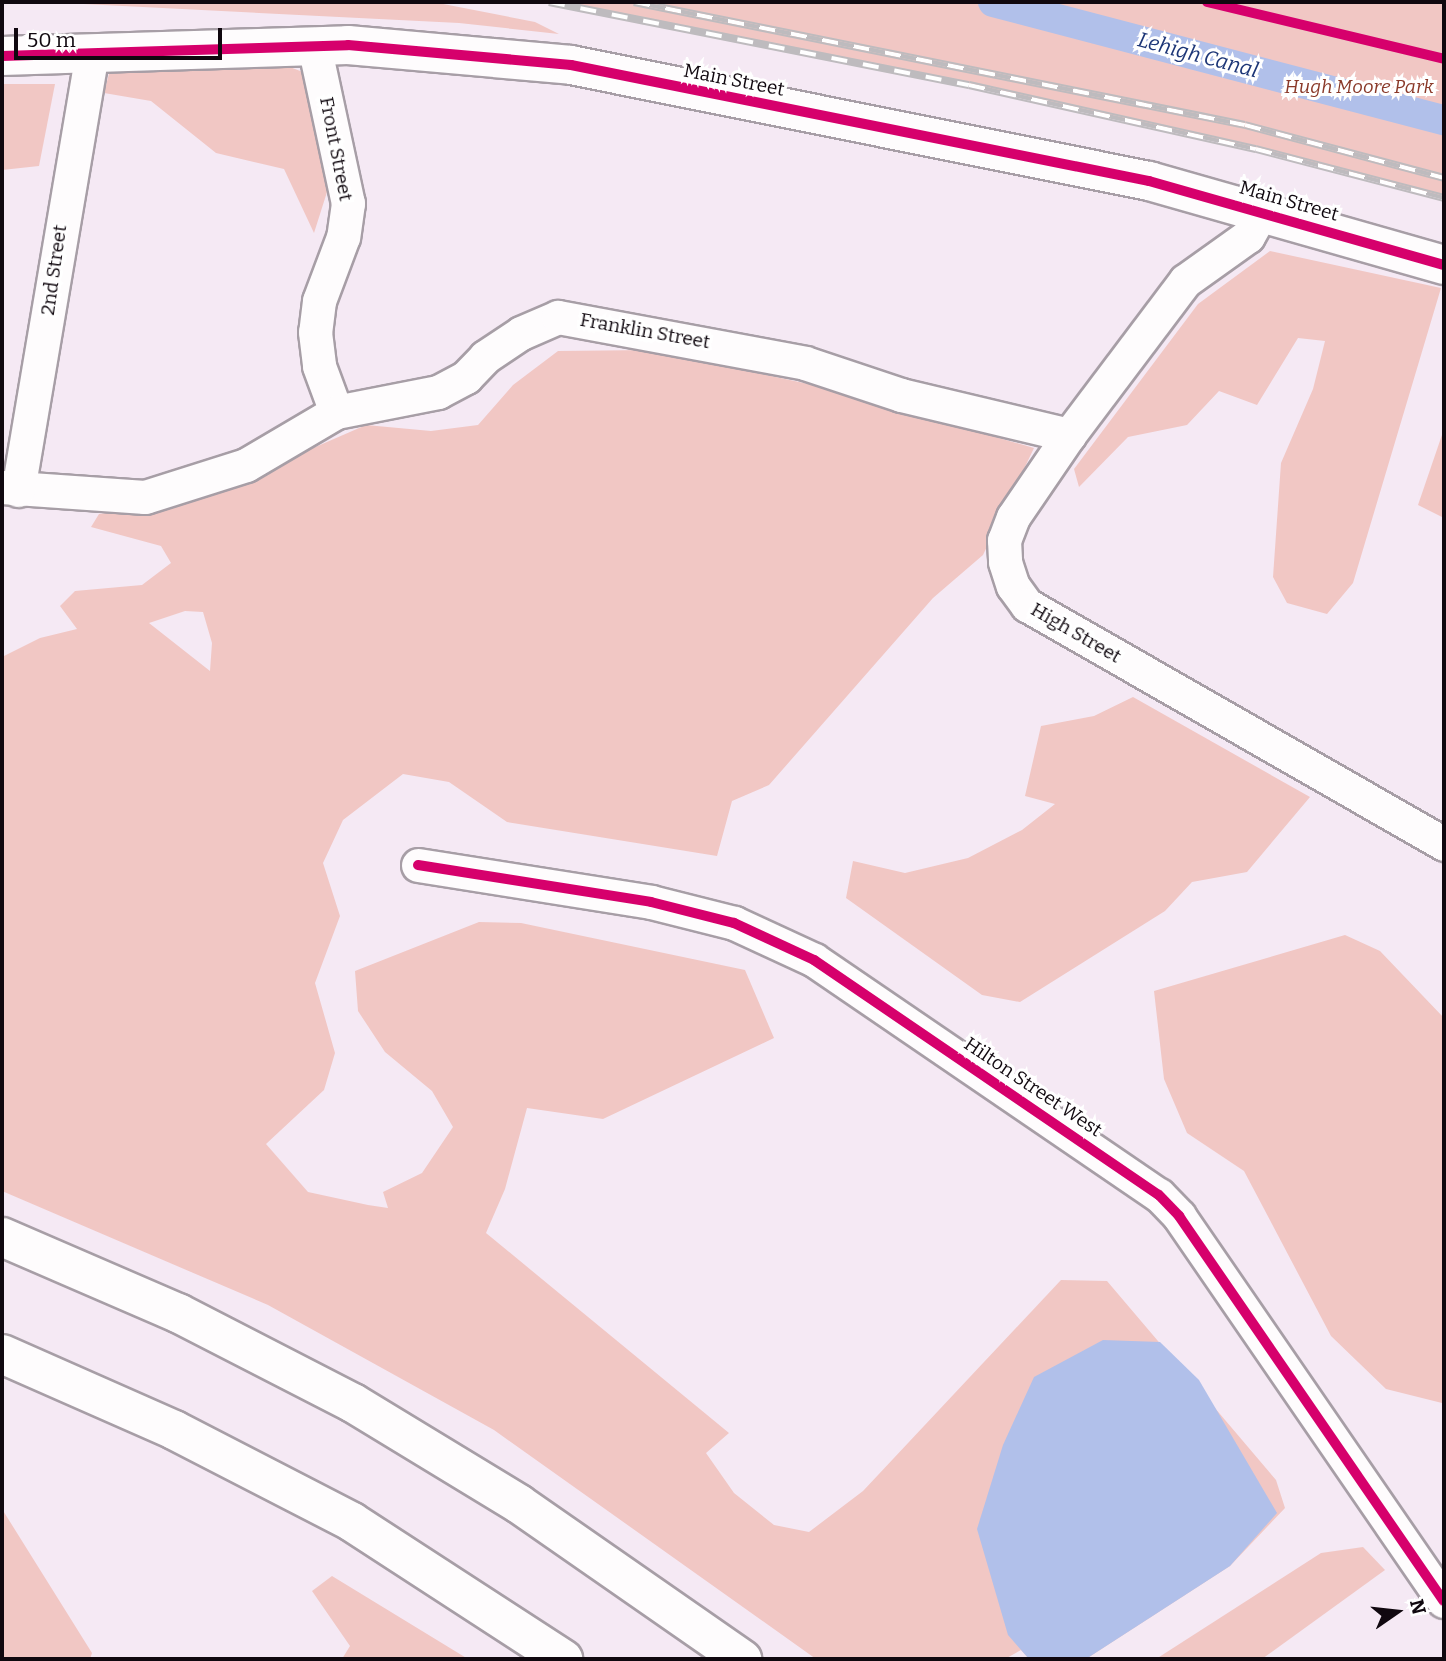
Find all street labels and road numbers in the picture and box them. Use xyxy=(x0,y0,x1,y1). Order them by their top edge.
street label: Main Street xyxy=(682,59,786,101)
street label: Front Street xyxy=(315,95,357,203)
street label: Main Street xyxy=(1237,176,1341,226)
street label: 2nd Street xyxy=(36,223,72,317)
street label: Franklin Street xyxy=(578,308,712,354)
street label: High Street xyxy=(1027,598,1125,668)
street label: Hilton Street West xyxy=(960,1032,1106,1142)

